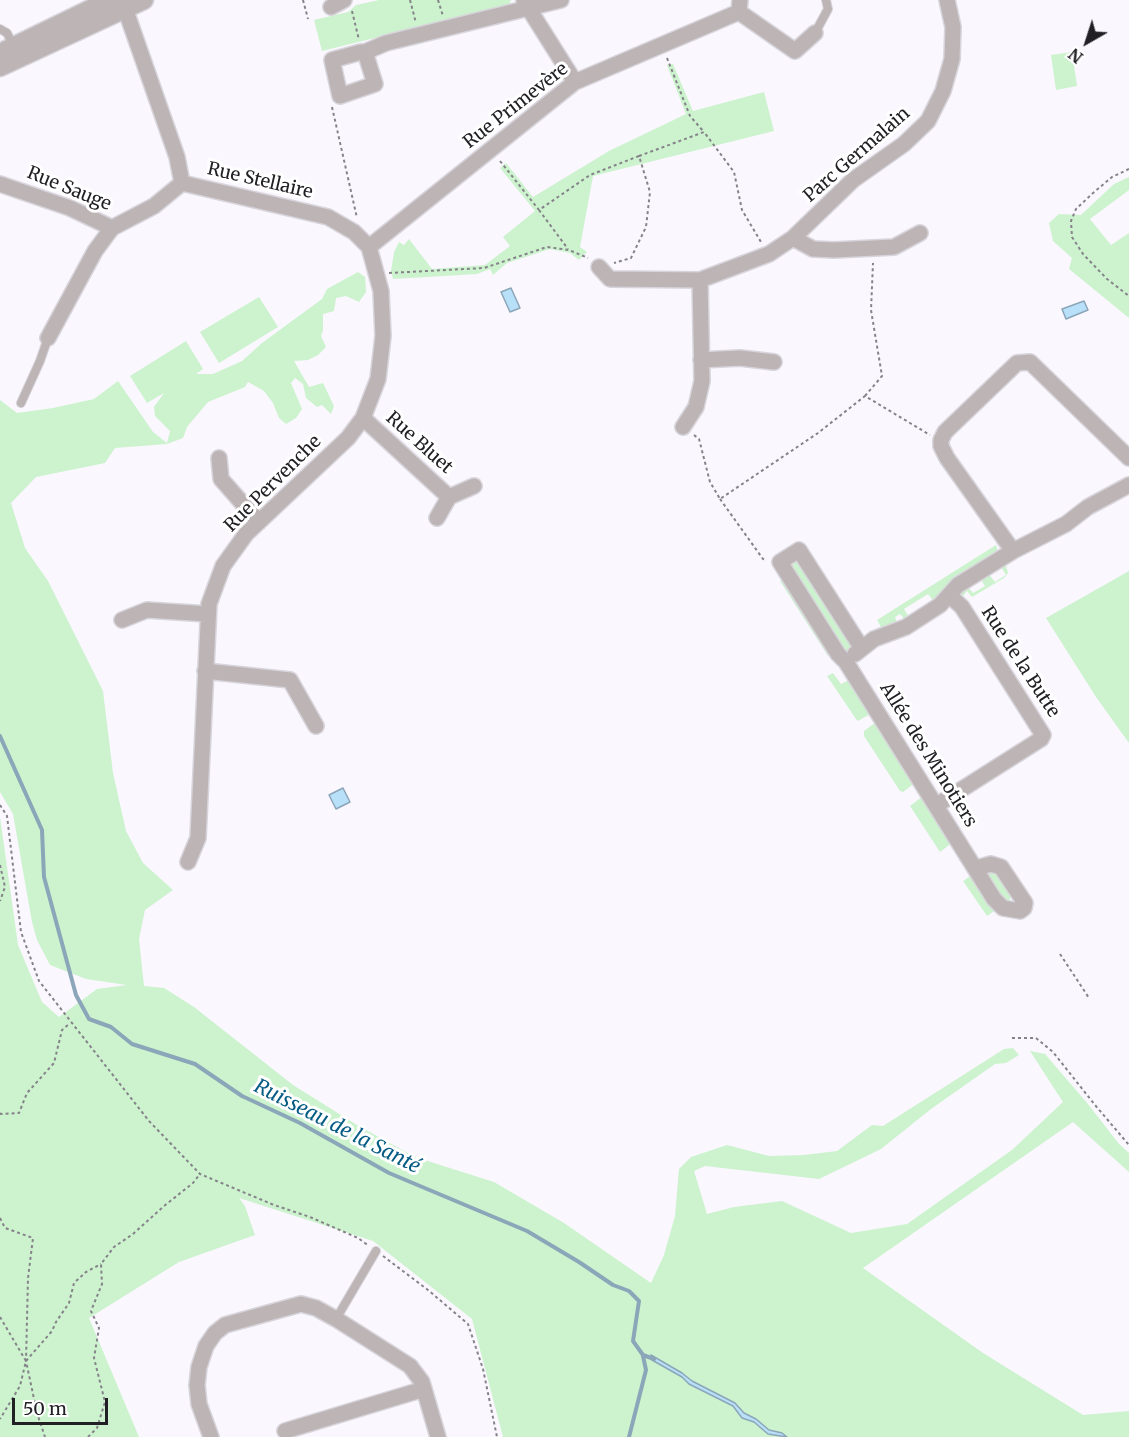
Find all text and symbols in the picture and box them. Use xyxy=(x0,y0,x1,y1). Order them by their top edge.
north arrow xyxy=(1057,12,1117,72)
text: N xyxy=(1064,44,1087,68)
street label: Rue Primevère xyxy=(459,59,573,153)
street label: Parc Germalain xyxy=(800,103,914,207)
street label: Rue Stellaire xyxy=(205,158,315,204)
street label: Rue Sauge xyxy=(24,162,114,216)
street label: Rue Bluet xyxy=(381,407,457,479)
street label: Rue Pervenche xyxy=(220,431,326,537)
street label: Rue de la Butte xyxy=(976,603,1064,721)
street label: Allée des Minotiers xyxy=(875,679,981,831)
water label: Ruisseau de la Santé xyxy=(250,1075,424,1179)
scale bar xyxy=(15,1386,111,1424)
text: 50 m xyxy=(23,1397,67,1420)

